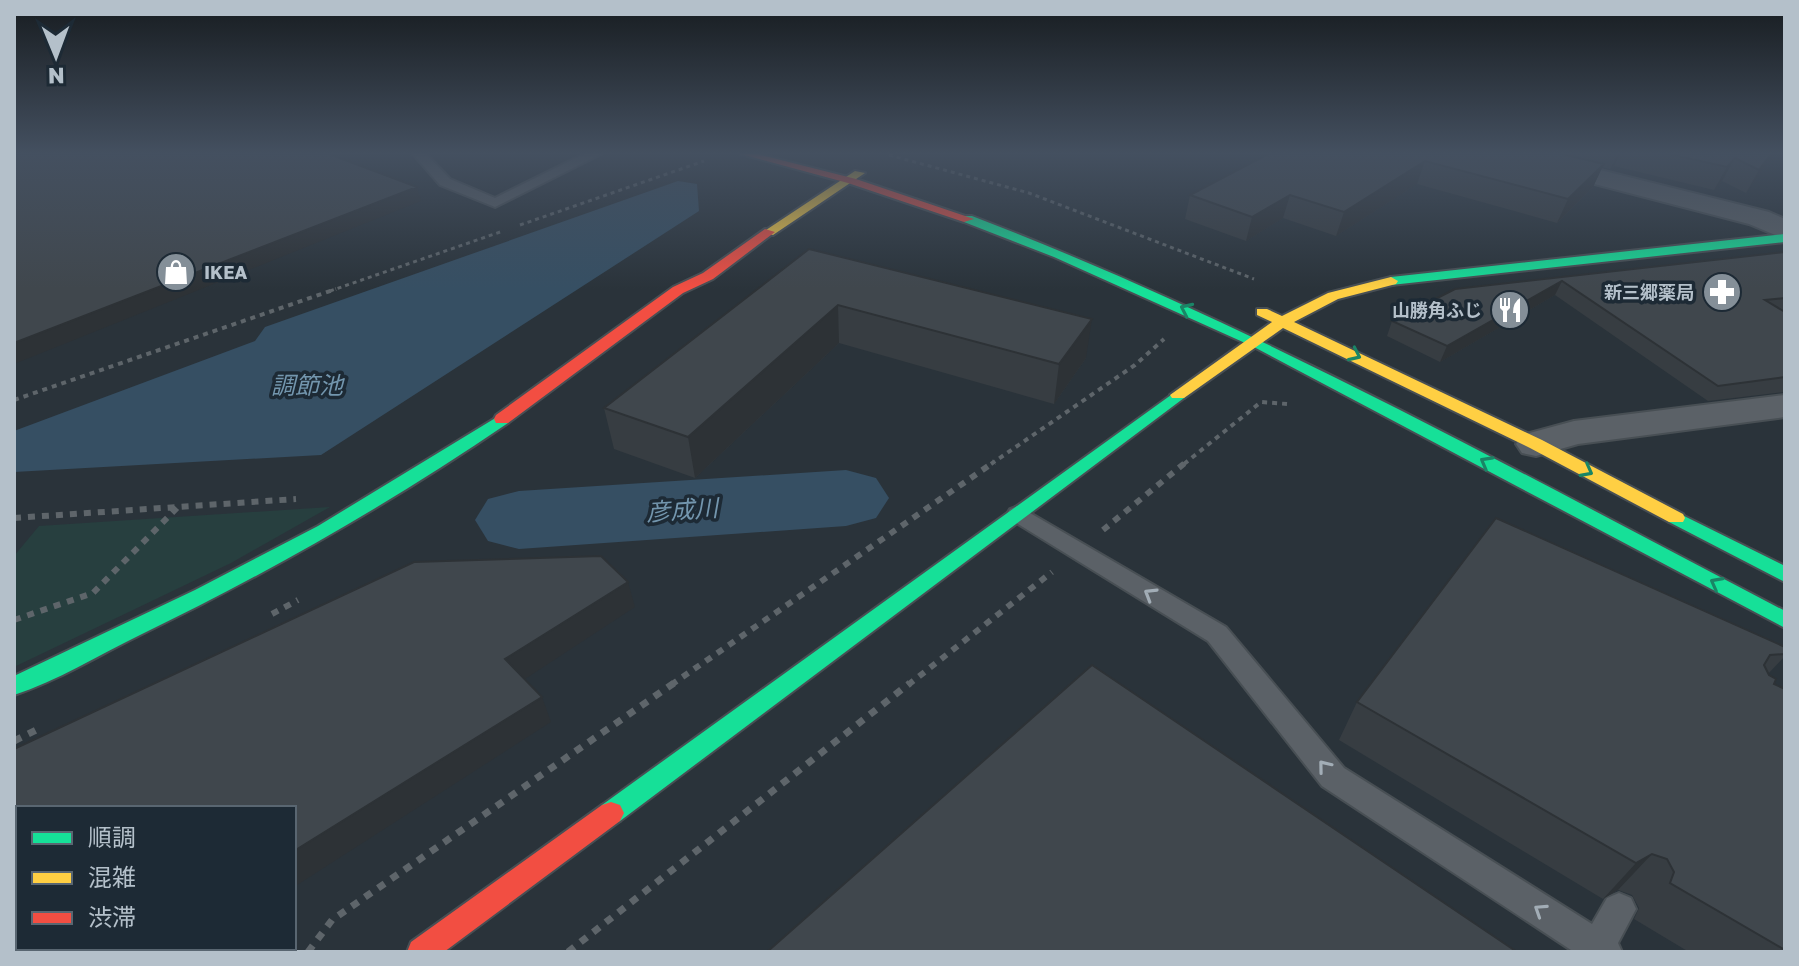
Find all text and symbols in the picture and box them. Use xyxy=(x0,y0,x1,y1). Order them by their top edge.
north arrow xyxy=(16,16,96,96)
text: N xyxy=(48,63,65,90)
shop icon: IKEA xyxy=(155,251,197,293)
place label: IKEA xyxy=(204,261,248,283)
pharmacy icon: 新三郷薬局 xyxy=(1701,271,1743,313)
place label: 新三郷薬局 xyxy=(1604,281,1694,303)
restaurant icon: 山勝角ふじ xyxy=(1489,289,1531,331)
place label: 山勝角ふじ xyxy=(1392,299,1482,321)
one-way arrow xyxy=(1180,303,1194,319)
one-way arrow xyxy=(1346,345,1361,361)
water label: 調節池 xyxy=(271,370,345,399)
one-way arrow xyxy=(1480,456,1495,471)
one-way arrow xyxy=(1579,462,1594,477)
water label: 彦成川 xyxy=(645,492,722,526)
one-way arrow xyxy=(1710,578,1725,593)
one-way arrow xyxy=(1144,588,1159,604)
one-way arrow xyxy=(1319,761,1334,775)
legend xyxy=(16,806,296,950)
text: 順調 xyxy=(88,822,136,851)
text: 混雑 xyxy=(88,862,136,891)
text: 渋滞 xyxy=(88,902,136,931)
one-way arrow xyxy=(1534,904,1548,919)

